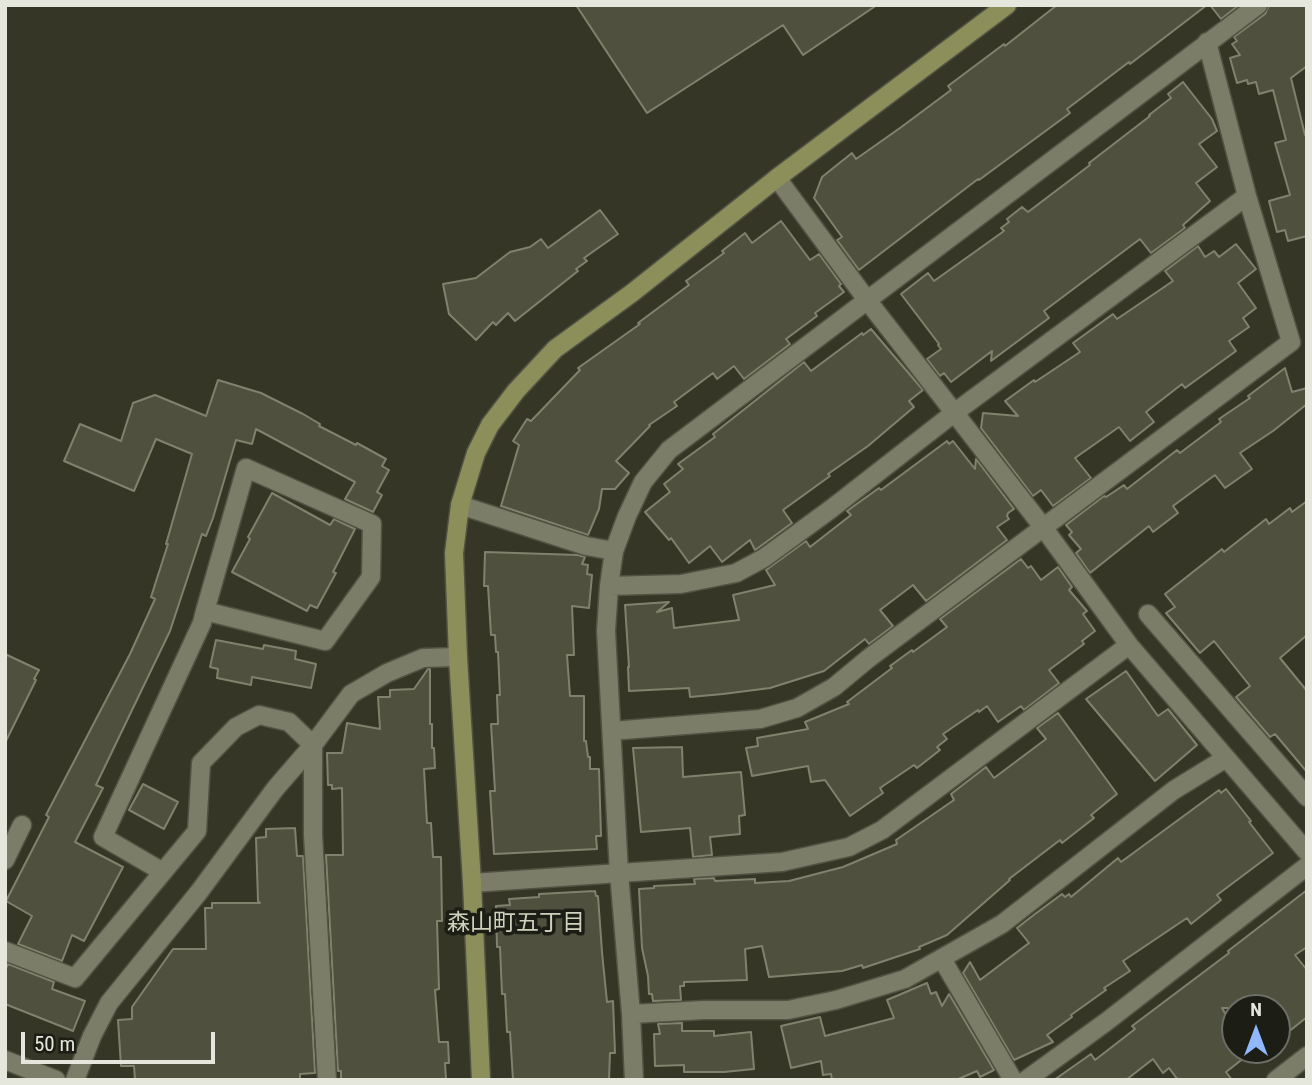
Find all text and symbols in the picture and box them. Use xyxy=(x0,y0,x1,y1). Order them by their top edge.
district label: 森山町五丁目 xyxy=(447,910,585,938)
north arrow xyxy=(1221,994,1291,1064)
text: N xyxy=(1250,998,1262,1021)
scale bar xyxy=(24,1018,219,1062)
text: 50 m xyxy=(34,1032,75,1056)

